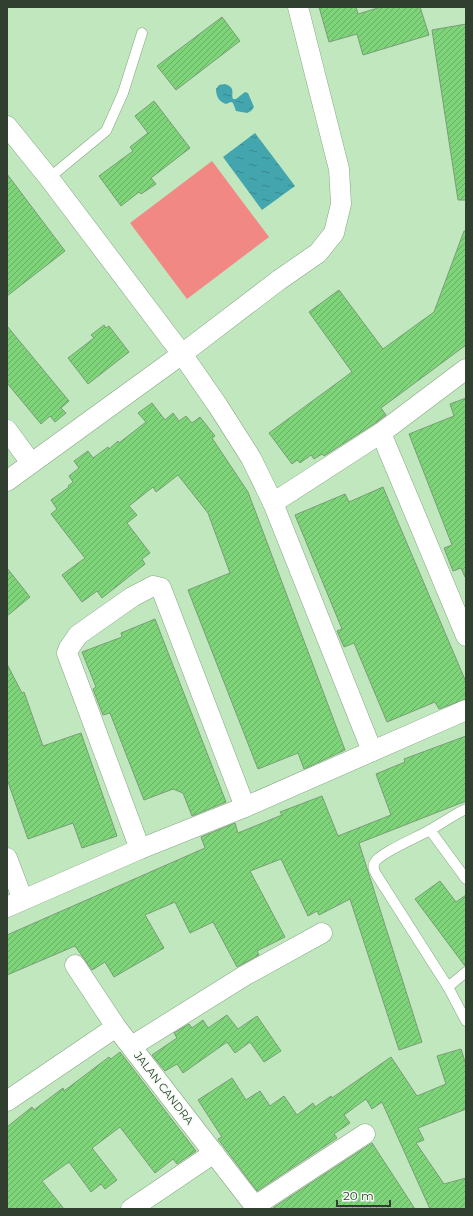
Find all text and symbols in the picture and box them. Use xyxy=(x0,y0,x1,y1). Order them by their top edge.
street label: JALAN CANDRA xyxy=(131,1048,197,1127)
scale bar xyxy=(337,1182,390,1208)
text: 20 m xyxy=(343,1188,374,1203)

